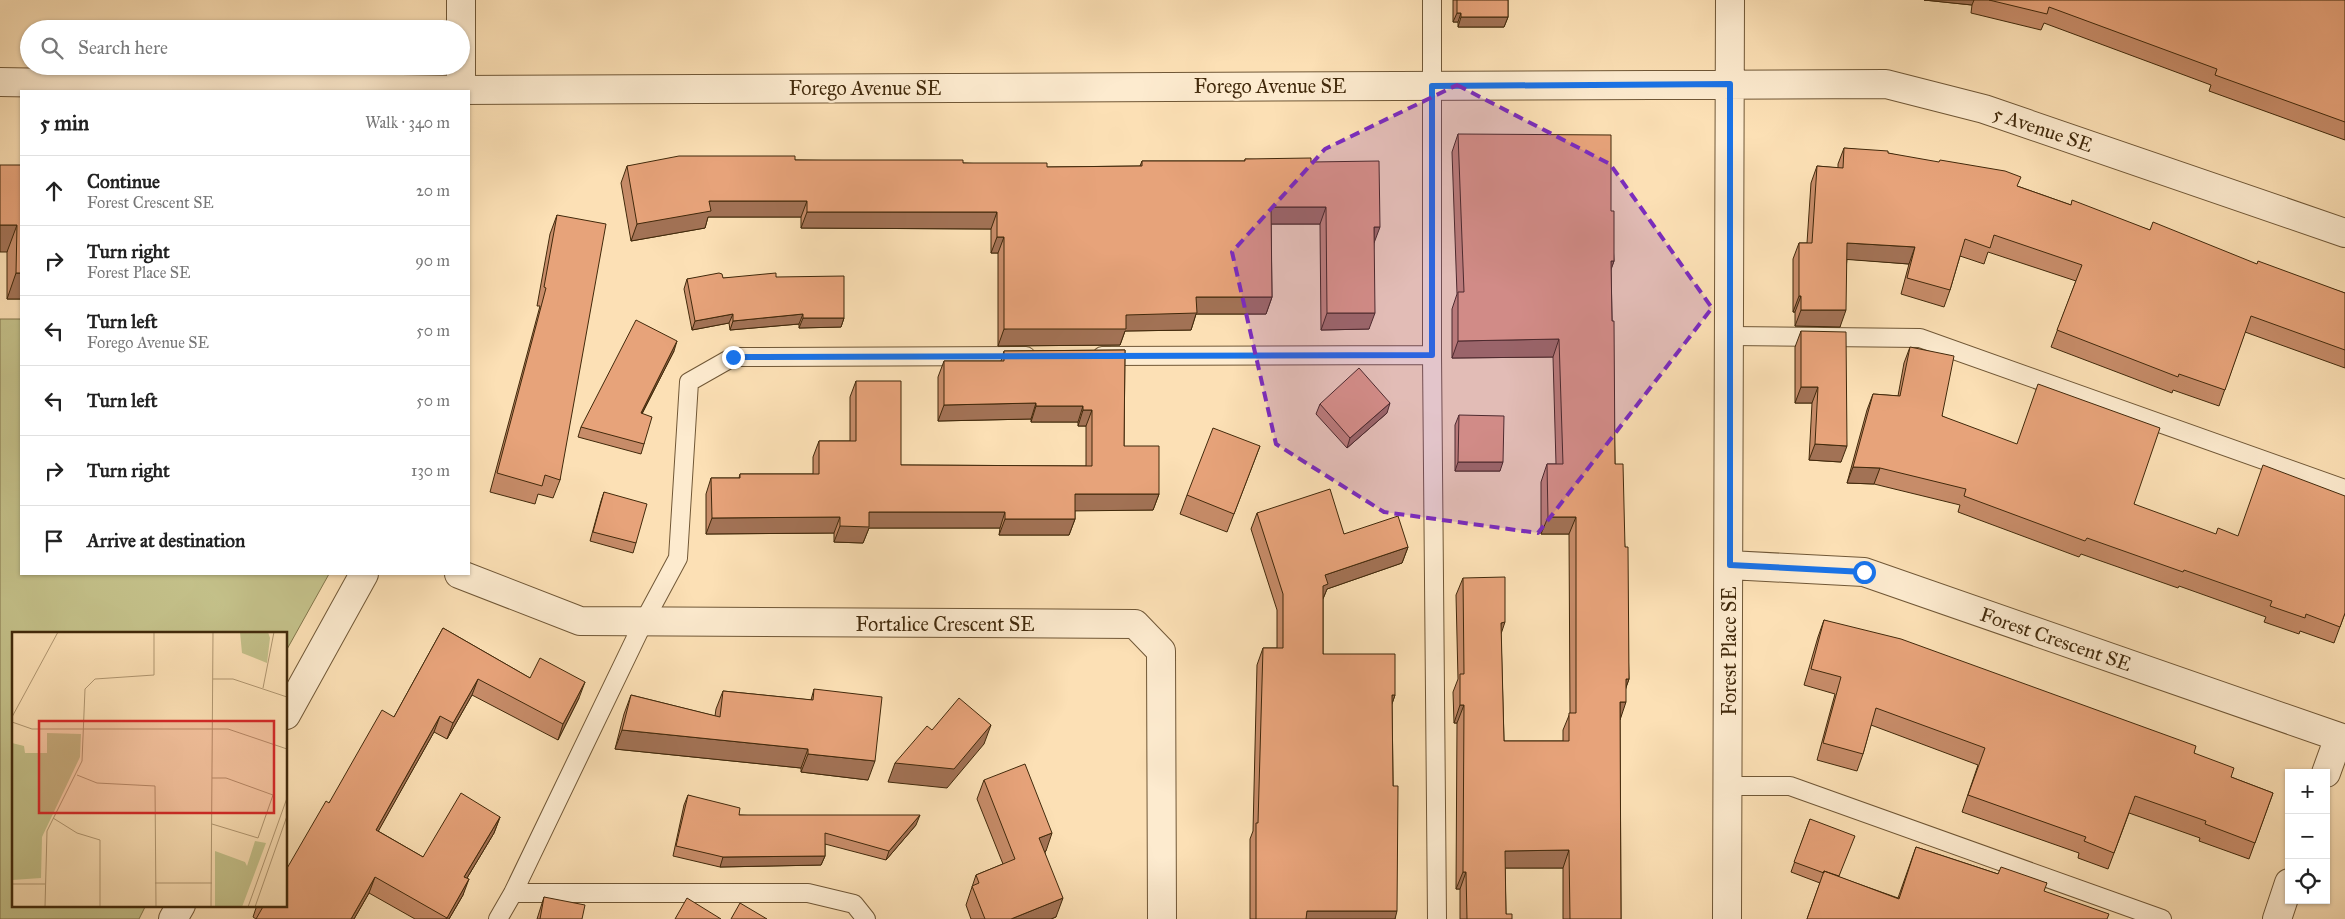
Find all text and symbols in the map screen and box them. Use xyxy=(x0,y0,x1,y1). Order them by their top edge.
search box xyxy=(20,20,470,75)
icon: search xyxy=(38,34,66,62)
text: Search here xyxy=(78,36,168,59)
street label: Forego Avenue SE xyxy=(1194,74,1346,99)
street label: Forego Avenue SE xyxy=(789,76,941,101)
street label: 5 Avenue SE xyxy=(1990,101,2096,157)
text: 5 min xyxy=(40,110,89,136)
text: Walk · 340 m xyxy=(365,113,450,132)
text: Continue xyxy=(87,170,160,193)
icon: ahead xyxy=(40,177,68,205)
text: 20 m xyxy=(416,181,450,200)
text: Forest Crescent SE xyxy=(87,193,214,212)
text: Turn right xyxy=(87,240,170,263)
icon: right xyxy=(40,247,68,275)
text: 90 m xyxy=(415,251,450,270)
text: Forest Place SE xyxy=(87,263,191,282)
text: Turn left xyxy=(87,310,157,333)
icon: left xyxy=(40,317,68,345)
text: 50 m xyxy=(416,321,450,340)
text: Forego Avenue SE xyxy=(87,333,209,352)
route end xyxy=(722,346,745,369)
icon: left xyxy=(40,387,68,415)
text: Turn left xyxy=(87,389,157,412)
text: 50 m xyxy=(416,391,450,410)
icon: right xyxy=(40,457,68,485)
text: Turn right xyxy=(87,459,170,482)
text: 130 m xyxy=(411,461,450,480)
icon: arrive xyxy=(40,527,68,555)
text: Arrive at destination xyxy=(87,529,245,552)
route start xyxy=(1853,561,1876,584)
street label: Forest Place SE xyxy=(1717,586,1741,716)
street label: Forest Crescent SE xyxy=(1977,602,2135,676)
street label: Fortalice Crescent SE xyxy=(855,612,1035,636)
inset map xyxy=(12,632,288,906)
map controls xyxy=(2285,769,2330,904)
button: + xyxy=(2285,769,2330,814)
button: − xyxy=(2285,814,2330,859)
button: locate xyxy=(2285,859,2330,904)

